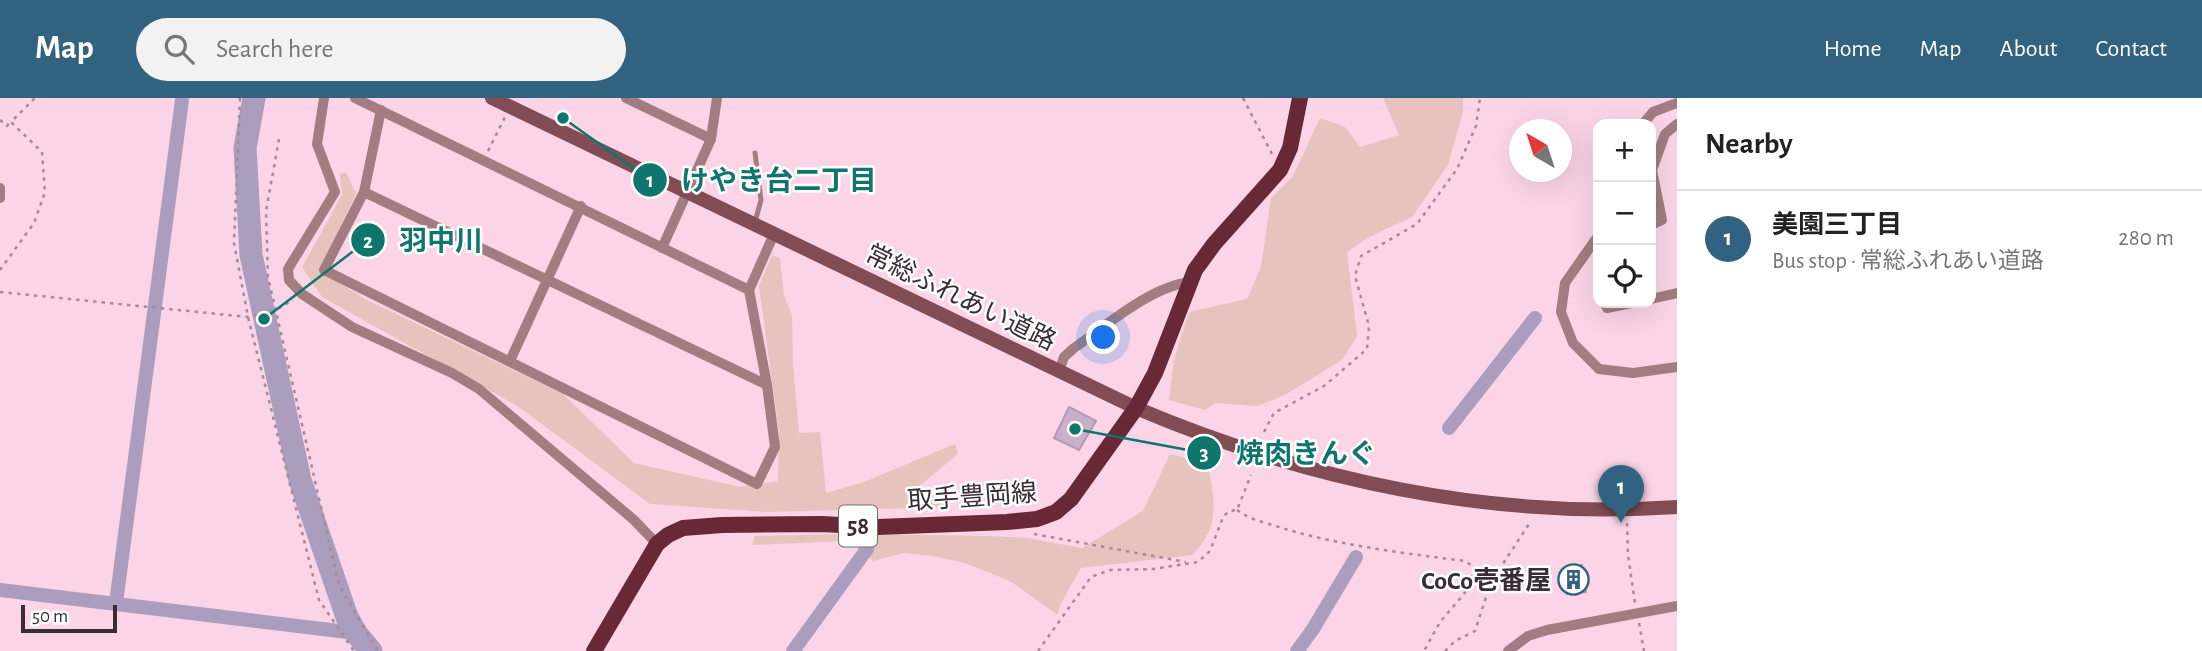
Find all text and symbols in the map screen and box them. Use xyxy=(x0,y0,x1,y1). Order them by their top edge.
search box xyxy=(136,18,626,81)
icon: search xyxy=(160,30,198,68)
text: Map xyxy=(35,32,94,65)
text: Search here xyxy=(216,36,334,62)
text: Home xyxy=(1824,37,1882,61)
text: Map xyxy=(1920,37,1962,61)
text: About xyxy=(2000,37,2057,61)
text: Contact xyxy=(2095,37,2167,61)
north arrow xyxy=(1509,119,1572,182)
map controls xyxy=(1593,119,1656,308)
button: + xyxy=(1593,119,1656,182)
text: Nearby xyxy=(1705,129,1793,159)
callout: けやき台二丁目 xyxy=(632,155,891,204)
text: けやき台二丁目 xyxy=(681,166,877,196)
text: 1 xyxy=(646,170,654,191)
button: − xyxy=(1593,182,1656,245)
text: 美園三丁目 xyxy=(1772,212,1902,238)
callout: 羽中川 xyxy=(350,216,497,265)
text: 羽中川 xyxy=(399,226,483,256)
text: 1 xyxy=(1724,227,1732,250)
text: 280 m xyxy=(2118,227,2174,250)
text: 2 xyxy=(363,231,373,252)
street label: 常総ふれあい道路 xyxy=(861,240,1060,355)
button: locate xyxy=(1593,245,1656,308)
text: Bus stop · 常総ふれあい道路 xyxy=(1772,250,2044,273)
your location xyxy=(1086,320,1120,354)
callout: 焼肉きんぐ xyxy=(1187,428,1390,477)
text: 焼肉きんぐ xyxy=(1236,439,1376,469)
text: 3 xyxy=(1199,443,1209,464)
pin: 1 xyxy=(1598,465,1644,523)
street label: 取手豊岡線 xyxy=(906,478,1038,515)
road number: 58 xyxy=(839,506,877,546)
building icon: CoCo壱番屋 xyxy=(1557,563,1591,597)
place label: CoCo壱番屋 xyxy=(1421,567,1551,594)
scale bar xyxy=(21,602,117,634)
text: 50 m xyxy=(32,607,68,626)

